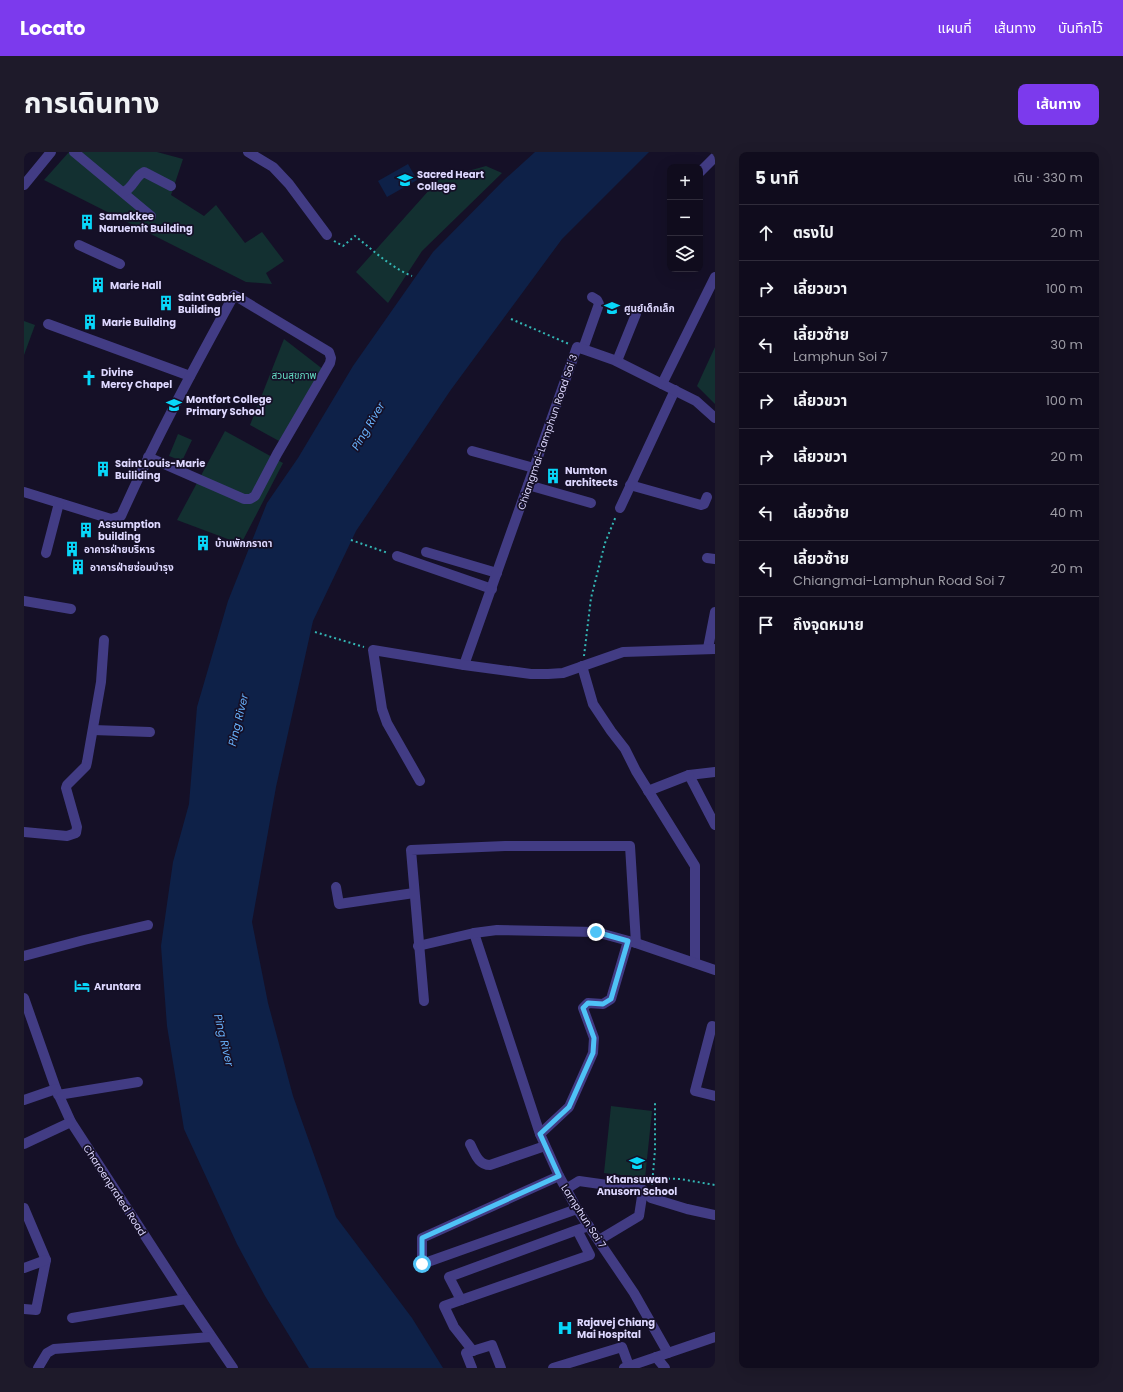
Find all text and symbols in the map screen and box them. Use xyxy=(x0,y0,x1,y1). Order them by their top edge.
text: Locato xyxy=(20,15,85,42)
text: แผนที่ xyxy=(938,18,972,38)
text: เส้นทาง xyxy=(994,18,1036,38)
text: บันทึกไว้ xyxy=(1058,18,1103,38)
text: การเดินทาง xyxy=(24,84,159,123)
button: เส้นทาง xyxy=(1018,84,1099,125)
map controls xyxy=(667,164,703,272)
button: + xyxy=(667,164,703,200)
text: 5 นาที xyxy=(755,166,799,190)
place label: Sacred Heart College xyxy=(417,167,484,194)
text: เดิน · 330 m xyxy=(1013,168,1083,187)
school or university icon: Sacred Heart College xyxy=(396,171,414,189)
button: − xyxy=(667,200,703,236)
place label: Samakkee Naruemit Building xyxy=(99,209,193,236)
building icon: Samakkee Naruemit Building xyxy=(78,213,96,231)
icon: ahead xyxy=(755,222,777,244)
text: ตรงไป xyxy=(793,222,834,243)
text: 20 m xyxy=(1050,223,1083,242)
button: layers xyxy=(667,236,703,272)
building icon: Marie Hall xyxy=(89,276,107,294)
place label: Marie Hall xyxy=(110,278,162,293)
icon: right xyxy=(755,278,777,300)
text: เลี้ยวขวา xyxy=(793,278,847,299)
text: 100 m xyxy=(1046,279,1083,298)
place label: Saint Gabriel Building xyxy=(178,290,244,317)
building icon: Saint Gabriel Building xyxy=(157,294,175,312)
school or university icon: ศูนย์เด็กเล็ก xyxy=(603,299,621,317)
place label: ศูนย์เด็กเล็ก xyxy=(624,301,675,316)
building icon: Marie Building xyxy=(81,313,99,331)
place label: Marie Building xyxy=(102,315,176,330)
text: เลี้ยวซ้าย xyxy=(793,324,849,345)
icon: left xyxy=(755,334,777,356)
text: 30 m xyxy=(1050,335,1083,354)
text: Lamphun Soi 7 xyxy=(793,347,888,366)
street label: Chiangmai-Lamphun Road Soi 3 xyxy=(514,352,581,512)
place label: Divine Mercy Chapel xyxy=(101,365,172,392)
park label: สวนสุขภาพ xyxy=(272,368,317,383)
church icon: Divine Mercy Chapel xyxy=(80,369,98,387)
icon: right xyxy=(755,390,777,412)
text: เลี้ยวขวา xyxy=(793,390,847,411)
text: 100 m xyxy=(1046,391,1083,410)
place label: Montfort College Primary School xyxy=(186,392,272,419)
school or university icon: Montfort College Primary School xyxy=(165,396,183,414)
water label: Ping River xyxy=(347,398,389,453)
icon: right xyxy=(755,446,777,468)
text: เลี้ยวขวา xyxy=(793,446,847,467)
text: 20 m xyxy=(1050,447,1083,466)
place label: Saint Louis-Marie Builiding xyxy=(115,456,205,483)
building icon: Saint Louis-Marie Builiding xyxy=(94,460,112,478)
place label: Numton architects xyxy=(565,463,618,490)
building icon: Numton architects xyxy=(544,467,562,485)
icon: left xyxy=(755,502,777,524)
text: เลี้ยวซ้าย xyxy=(793,502,849,523)
text: 40 m xyxy=(1050,503,1083,522)
place label: Assumption building xyxy=(98,517,161,544)
building icon: Assumption building xyxy=(77,521,95,539)
building icon: บ้านพักภราดา xyxy=(194,534,212,552)
place label: บ้านพักภราดา xyxy=(215,536,272,551)
building icon: อาคารฝ่ายบริหาร xyxy=(63,540,81,558)
place label: อาคารฝ่ายบริหาร xyxy=(84,542,155,557)
text: เลี้ยวซ้าย xyxy=(793,548,849,569)
building icon: อาคารฝ่ายซ่อมบำรุง xyxy=(69,558,87,576)
icon: left xyxy=(755,558,777,580)
text: 20 m xyxy=(1050,559,1083,578)
place label: อาคารฝ่ายซ่อมบำรุง xyxy=(90,560,174,575)
text: Chiangmai-Lamphun Road Soi 7 xyxy=(793,571,1005,590)
icon: arrive xyxy=(755,614,777,636)
text: ถึงจุดหมาย xyxy=(793,614,864,635)
water label: Ping River xyxy=(224,691,252,748)
route end xyxy=(587,923,605,941)
hotel icon: Aruntara xyxy=(73,977,91,995)
place label: Aruntara xyxy=(94,979,141,994)
water label: Ping River xyxy=(210,1012,238,1069)
street label: Charoenprated Road xyxy=(79,1142,150,1239)
school or university icon: Khansuwan Anusorn School xyxy=(628,1154,646,1172)
place label: Khansuwan Anusorn School xyxy=(597,1172,677,1199)
street label: Lamphun Soi 7 xyxy=(557,1182,610,1251)
route start xyxy=(413,1255,431,1273)
place label: Rajavej Chiang Mai Hospital xyxy=(577,1315,655,1342)
hospital icon: Rajavej Chiang Mai Hospital xyxy=(556,1319,574,1337)

